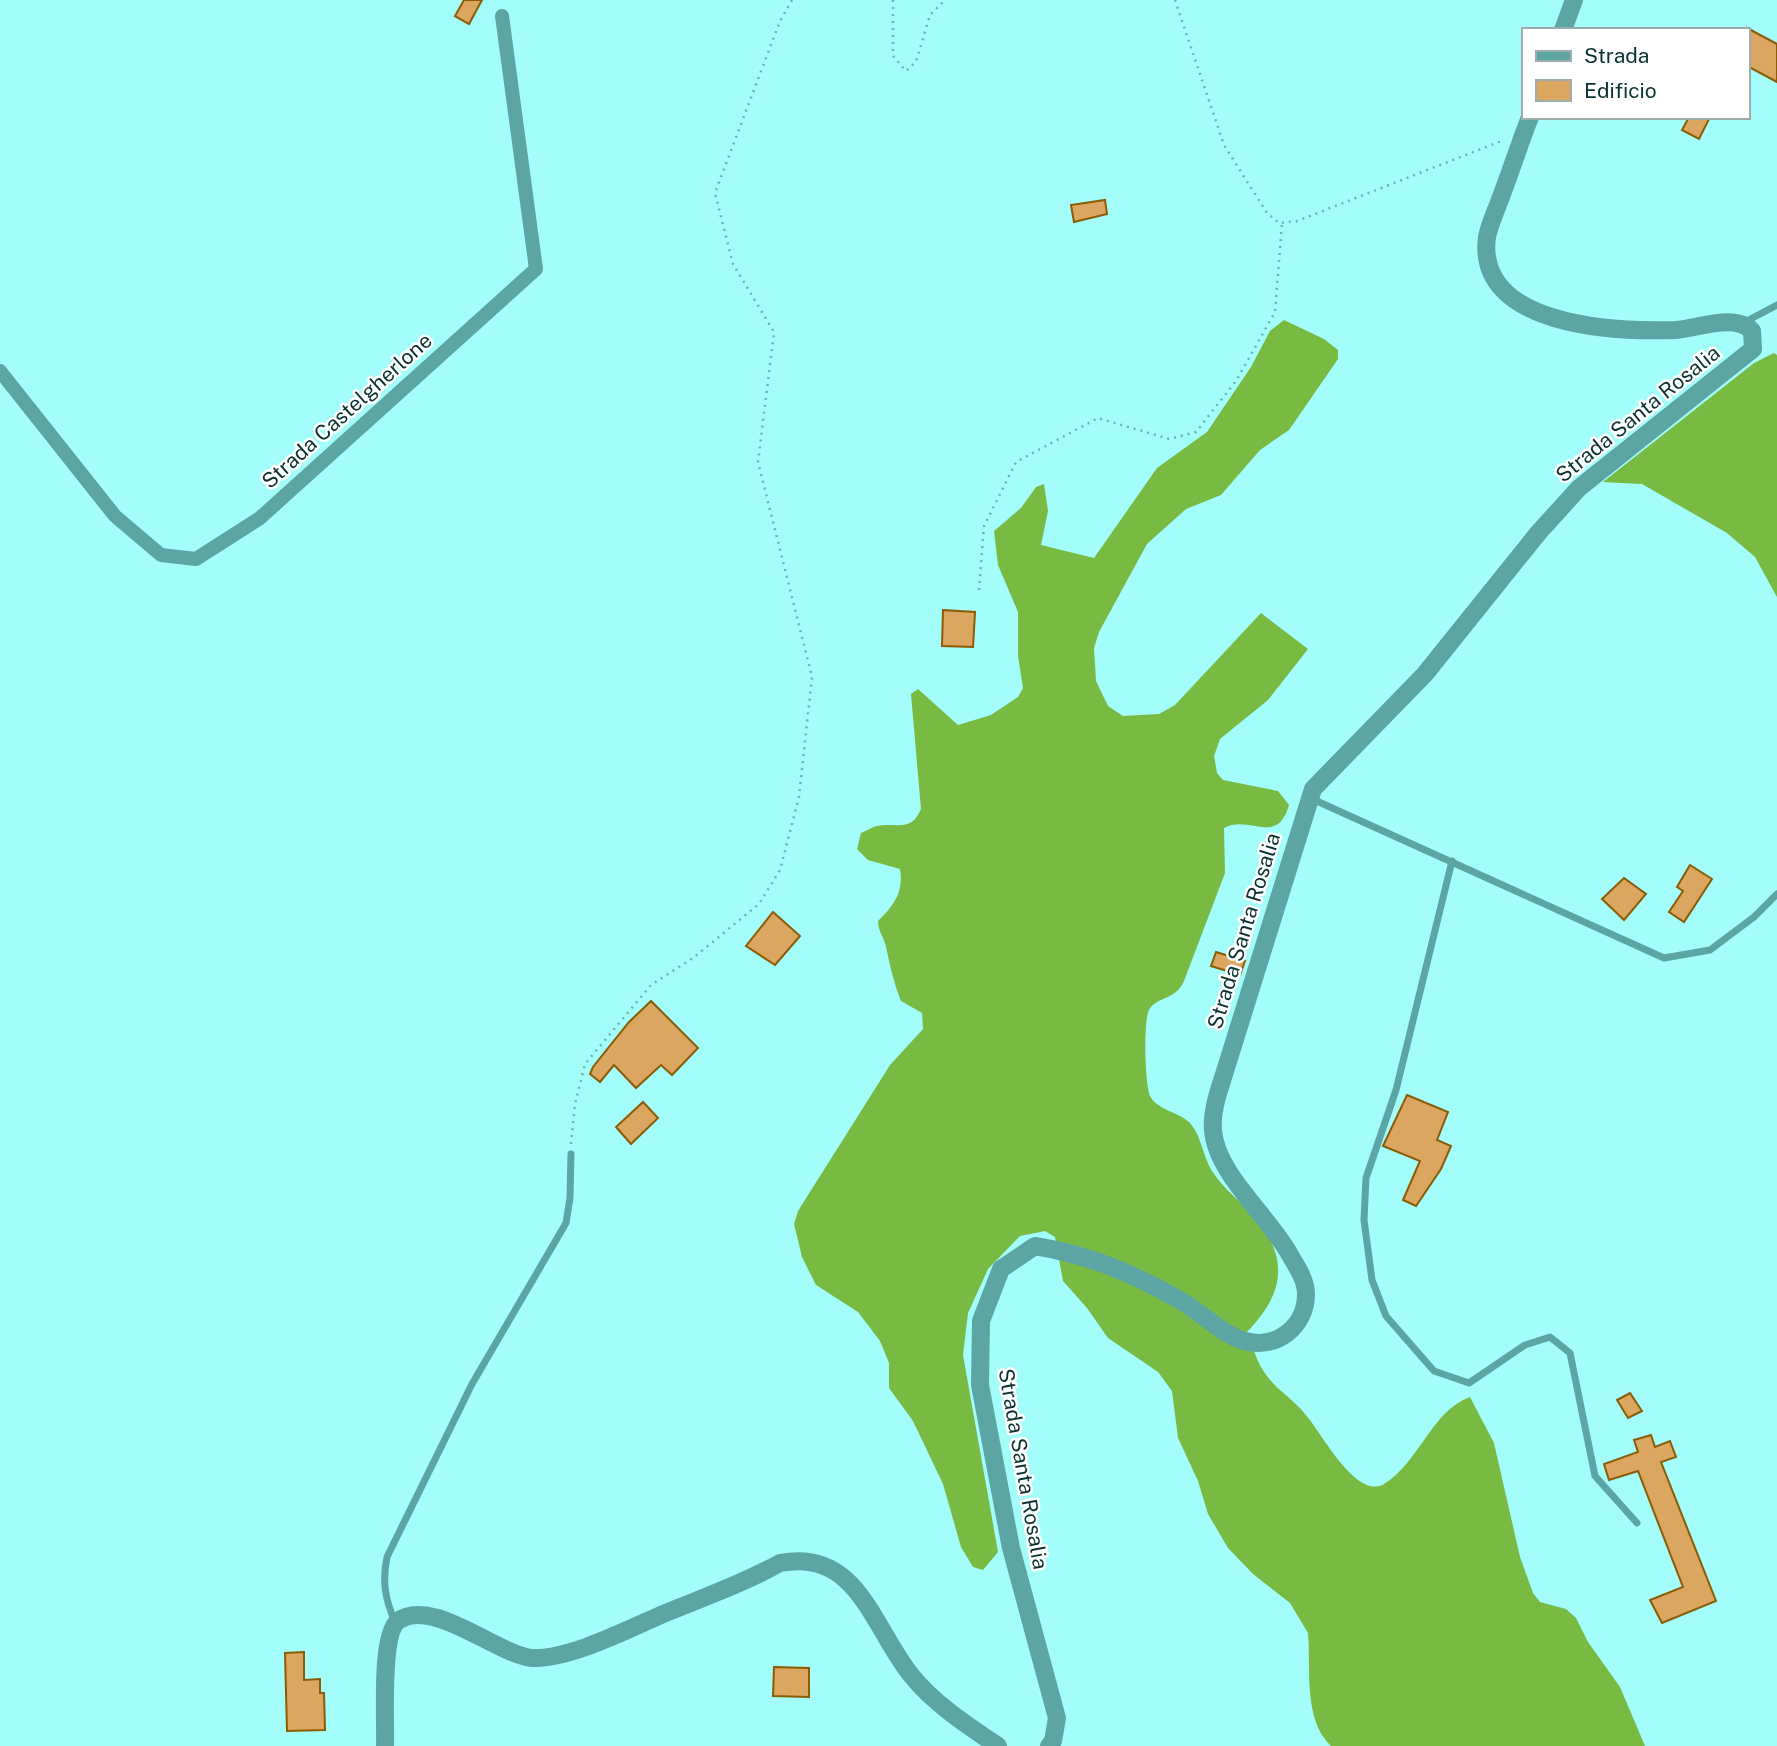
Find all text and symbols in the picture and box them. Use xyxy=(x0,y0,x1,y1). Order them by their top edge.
legend xyxy=(1522,28,1749,119)
text: Strada xyxy=(1584,43,1649,68)
text: Edificio xyxy=(1584,78,1657,103)
street label: Strada Castelgherlone xyxy=(257,328,437,494)
street label: Strada Santa Rosalia xyxy=(1551,340,1725,487)
street label: Strada Santa Rosalia xyxy=(1202,830,1285,1032)
street label: Strada Santa Rosalia xyxy=(994,1366,1053,1571)

